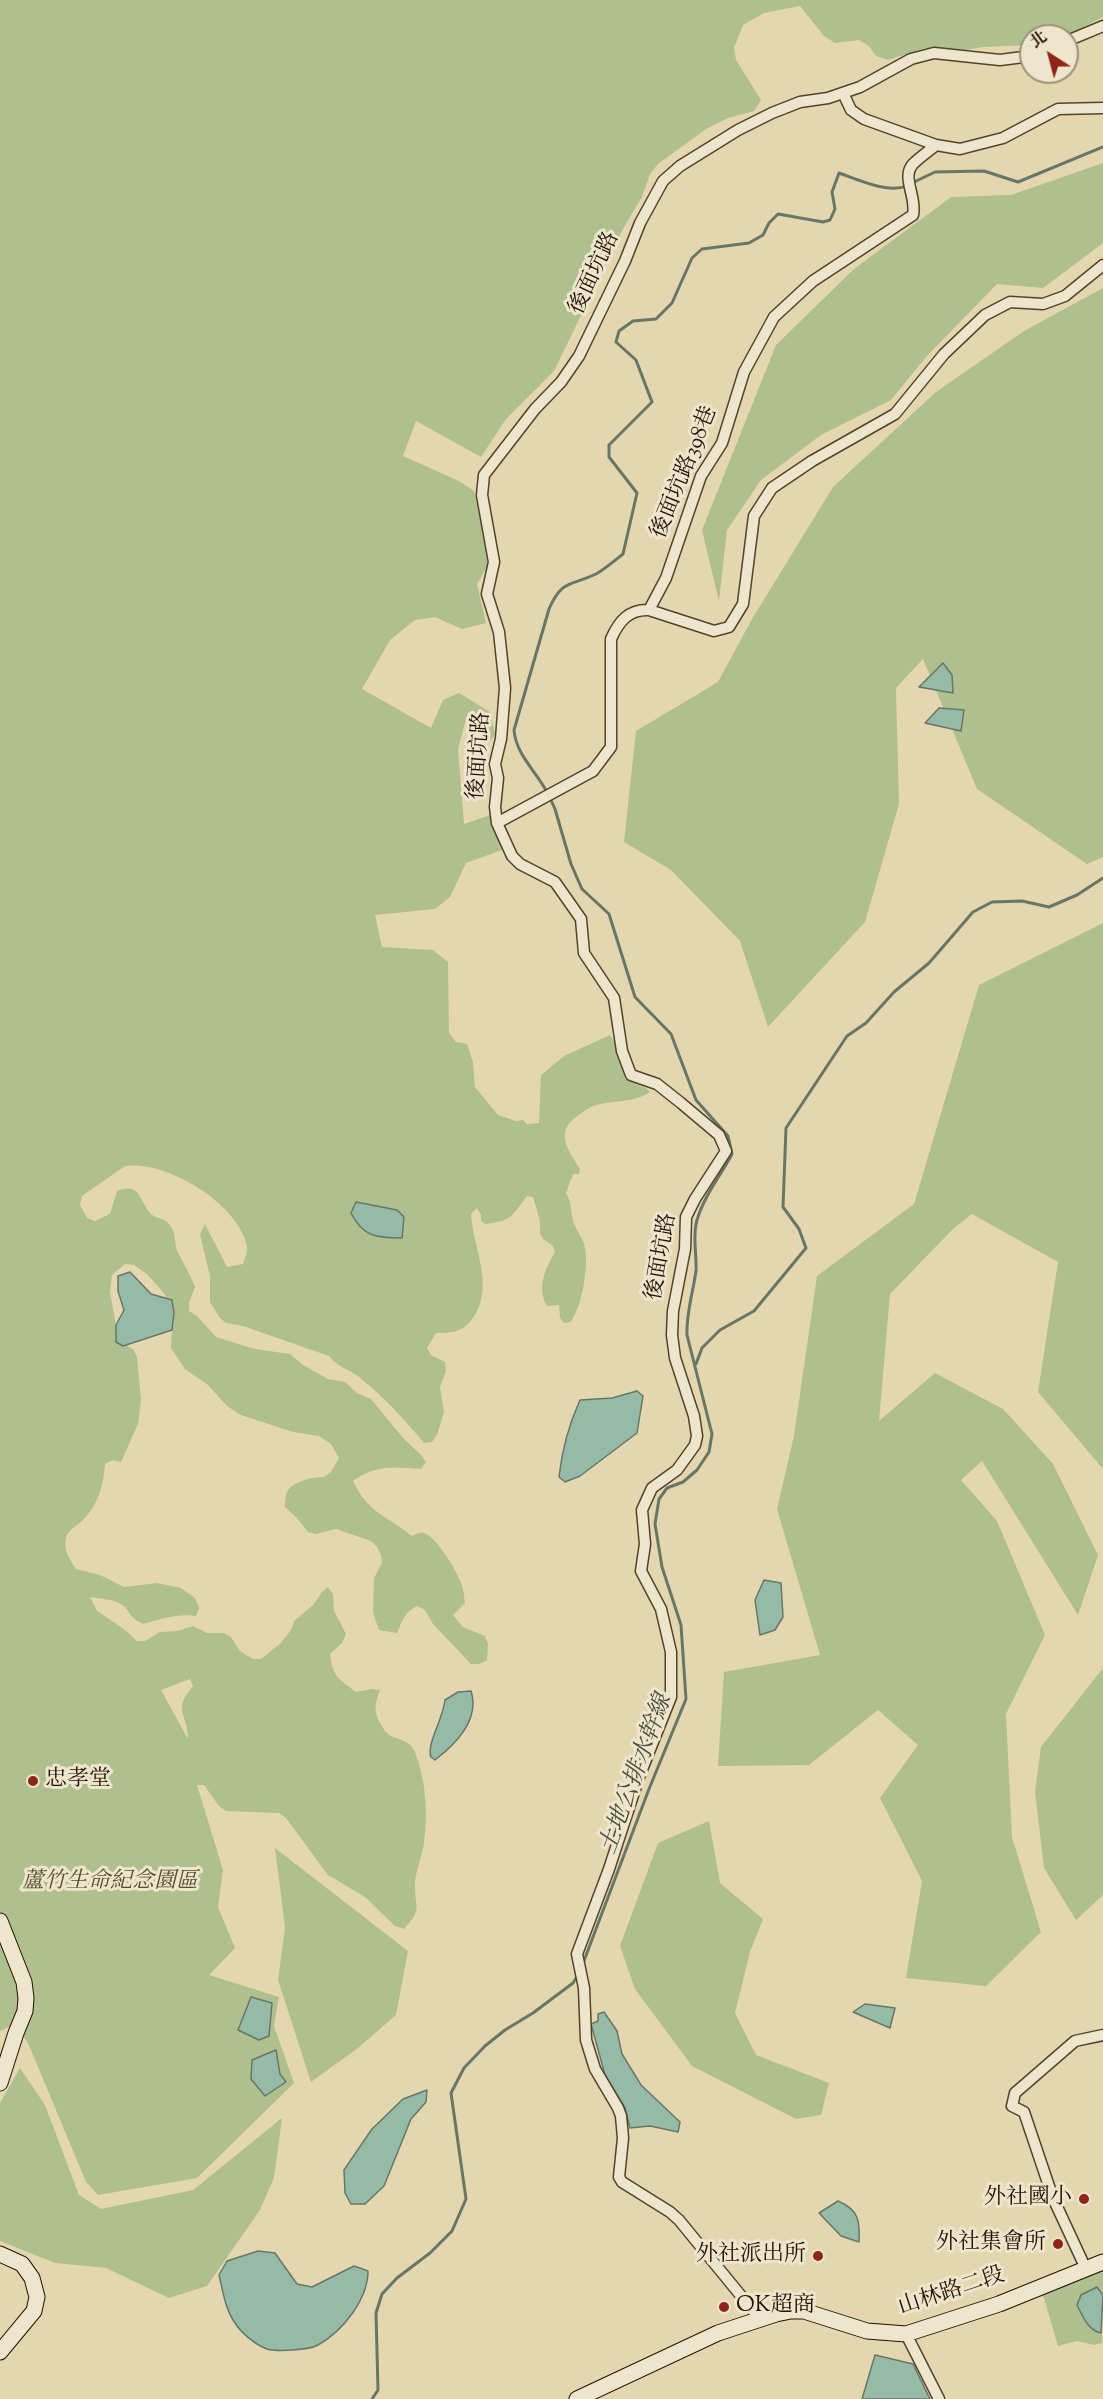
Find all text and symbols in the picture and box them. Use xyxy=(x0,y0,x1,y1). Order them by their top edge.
north arrow xyxy=(1019,24,1079,84)
text: 北 xyxy=(1026,27,1053,55)
street label: 後面坑路 xyxy=(565,229,627,319)
street label: 後面坑路398巷 xyxy=(647,403,725,543)
street label: 後面坑路 xyxy=(465,711,497,801)
street label: 後面坑路 xyxy=(642,1211,684,1303)
water label: 土地公排水幹線 xyxy=(596,1691,680,1859)
place label: 忠孝堂 xyxy=(45,1768,111,1794)
marker: 忠孝堂 xyxy=(26,1774,40,1788)
park label: 蘆竹生命紀念園區 xyxy=(22,1870,198,1896)
place label: 外社國小 xyxy=(984,2186,1072,2212)
marker: 外社國小 xyxy=(1077,2192,1091,2206)
place label: 外社集會所 xyxy=(936,2231,1046,2257)
marker: 外社集會所 xyxy=(1051,2237,1065,2251)
place label: 外社派出所 xyxy=(696,2243,806,2269)
marker: 外社派出所 xyxy=(811,2249,825,2263)
street label: 山林路二段 xyxy=(896,2263,1008,2323)
place label: OK超商 xyxy=(736,2294,815,2320)
marker: OK超商 xyxy=(717,2300,731,2314)

